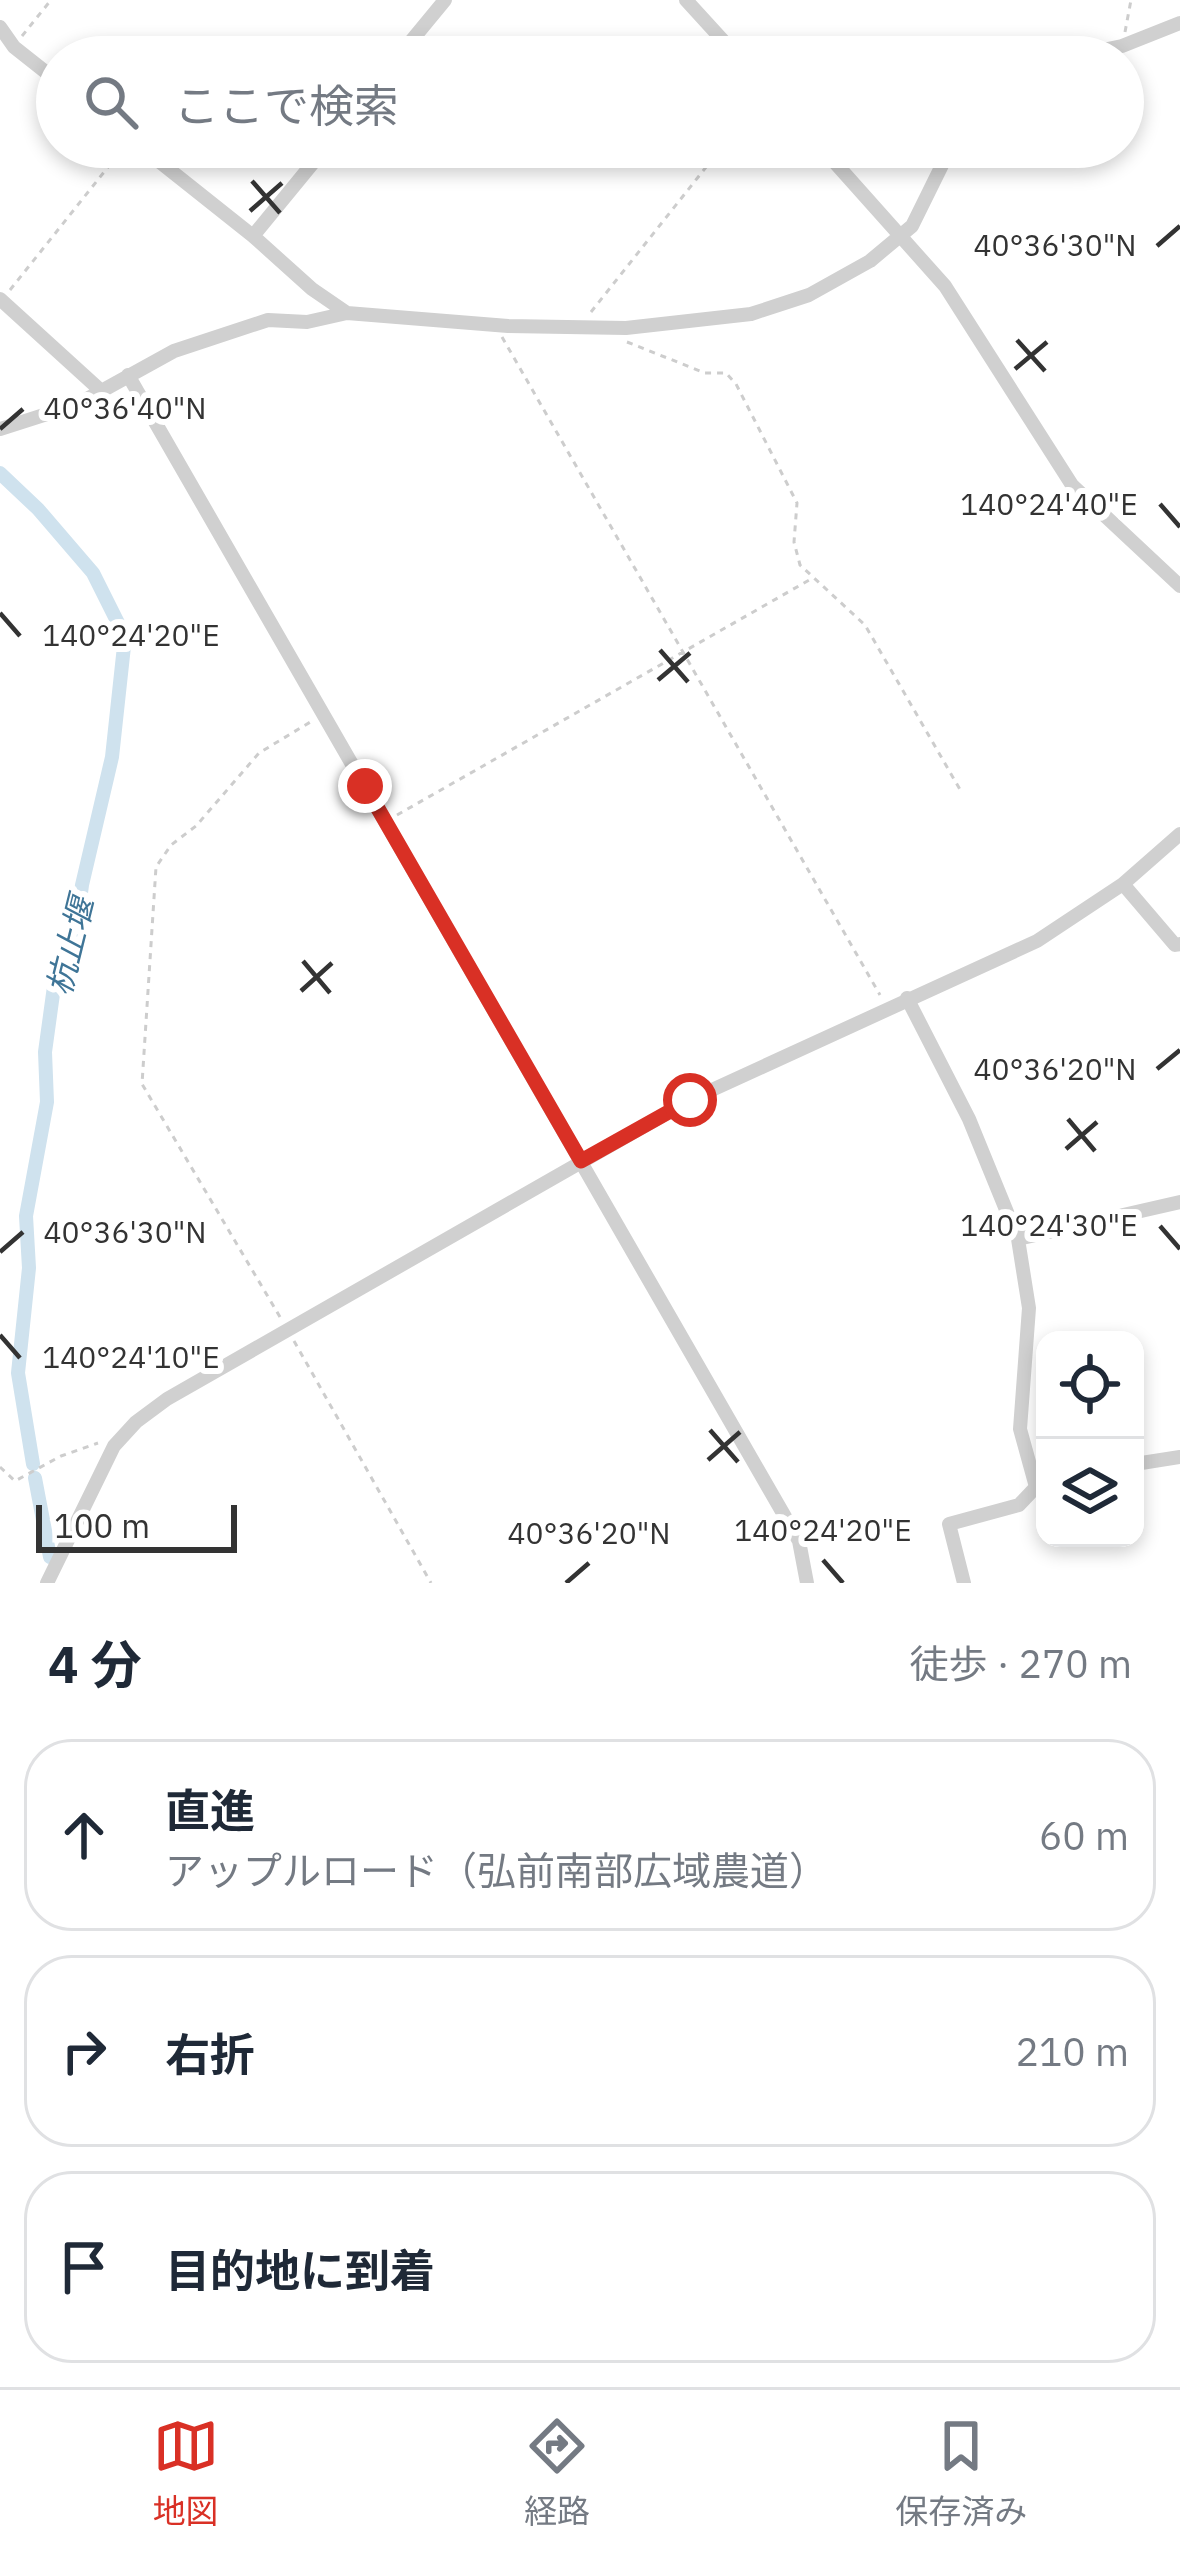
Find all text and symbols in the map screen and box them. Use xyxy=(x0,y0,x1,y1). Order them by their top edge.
search box xyxy=(36,36,1144,168)
icon: search xyxy=(78,69,144,135)
text: ここで検索 xyxy=(174,76,399,134)
text: 40°36'30"N xyxy=(973,225,1137,264)
text: 40°36'40"N xyxy=(43,388,207,427)
text: 140°24'40"E xyxy=(960,484,1138,523)
text: 140°24'20"E xyxy=(42,615,220,654)
route end xyxy=(338,759,392,813)
water label: 杭止堰 xyxy=(37,888,104,999)
text: 40°36'20"N xyxy=(973,1049,1137,1088)
route start xyxy=(663,1073,717,1127)
text: 140°24'30"E xyxy=(960,1205,1138,1244)
text: 40°36'30"N xyxy=(43,1212,207,1251)
map controls xyxy=(1036,1331,1144,1547)
button: locate xyxy=(1036,1331,1144,1439)
text: 140°24'10"E xyxy=(42,1337,220,1376)
button: layers xyxy=(1036,1439,1144,1547)
scale bar xyxy=(36,1499,237,1552)
text: 100 m xyxy=(54,1504,150,1547)
text: 140°24'20"E xyxy=(734,1510,912,1549)
text: 40°36'20"N xyxy=(507,1513,671,1552)
text: 4 分 xyxy=(48,1631,142,1697)
text: 徒歩 · 270 m xyxy=(909,1638,1132,1689)
text: 直進 xyxy=(165,1781,255,1839)
icon: ahead xyxy=(51,1802,117,1868)
text: 60 m xyxy=(1039,1810,1129,1861)
text: アップルロード（弘前南部広域農道） xyxy=(165,1845,828,1896)
icon: right xyxy=(51,2018,117,2084)
text: 右折 xyxy=(165,2025,255,2083)
text: 210 m xyxy=(1016,2026,1129,2077)
icon: arrive xyxy=(51,2234,117,2300)
text: 目的地に到着 xyxy=(165,2241,435,2299)
tab: 地図 xyxy=(153,2413,219,2533)
tab: 経路 xyxy=(524,2413,590,2533)
tab: 保存済み xyxy=(895,2413,1027,2533)

